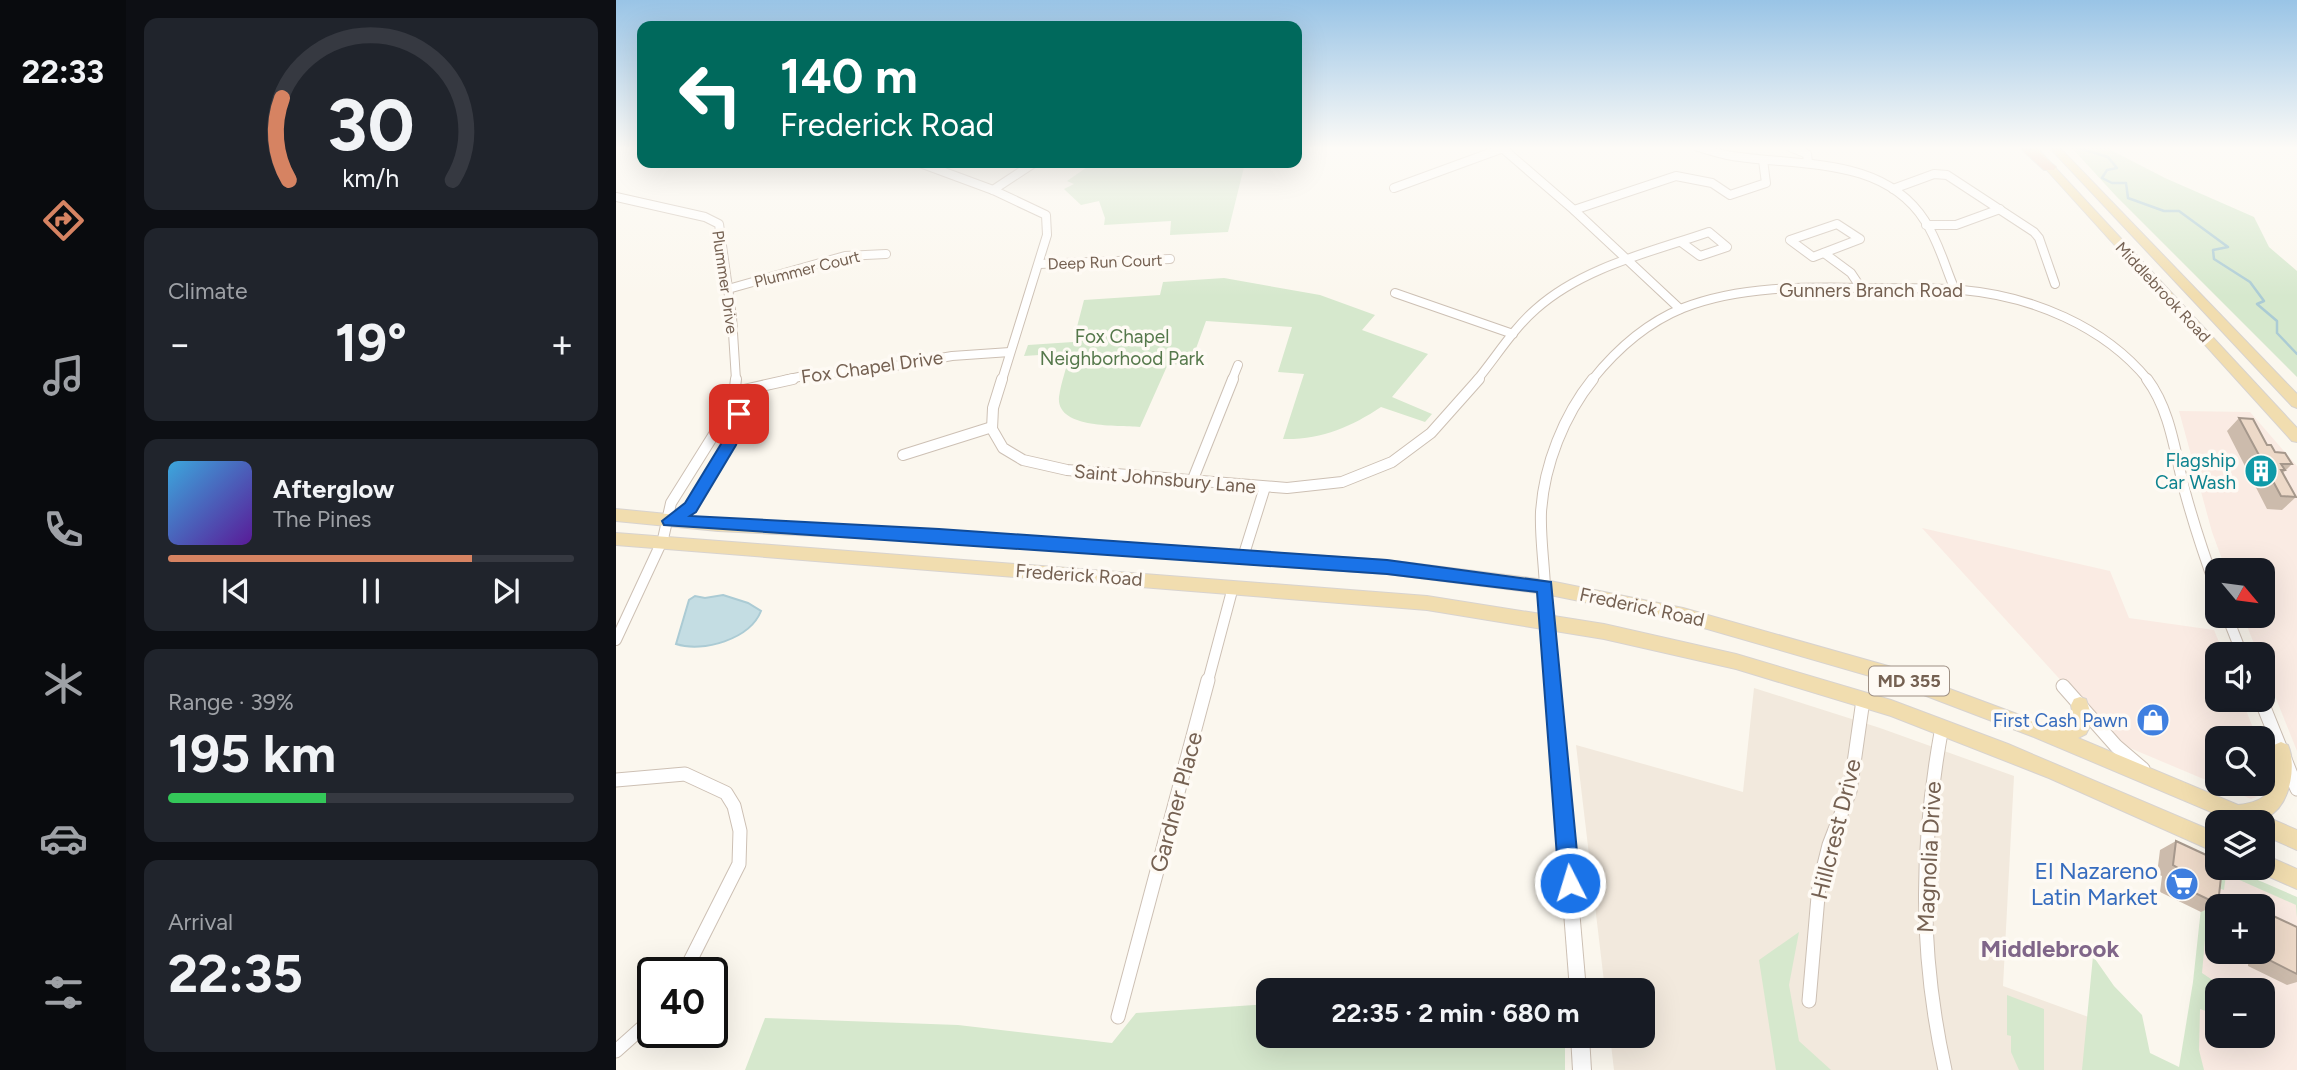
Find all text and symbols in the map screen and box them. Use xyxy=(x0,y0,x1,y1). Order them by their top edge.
text: 140 m xyxy=(780,46,918,105)
icon: left xyxy=(665,49,756,140)
text: 22:33 xyxy=(22,53,104,91)
text: 30 xyxy=(327,82,415,169)
text: Frederick Road xyxy=(780,106,994,144)
text: km/h xyxy=(342,163,400,193)
icon: directions xyxy=(39,196,88,245)
street label: Plummer Drive xyxy=(708,229,742,335)
street label: Middlebrook Road xyxy=(2112,238,2214,346)
street label: Plummer Court xyxy=(752,247,862,291)
street label: Deep Run Court xyxy=(1047,251,1163,273)
text: Climate xyxy=(168,277,247,305)
street label: Gunners Branch Road xyxy=(1779,279,1963,302)
text: 19° xyxy=(335,312,407,374)
text: − xyxy=(168,321,192,367)
text: + xyxy=(550,321,574,367)
park label: Fox Chapel Neighborhood Park xyxy=(1040,325,1205,370)
street label: Fox Chapel Drive xyxy=(799,346,945,388)
icon: music xyxy=(39,351,88,400)
pin xyxy=(709,384,769,444)
icon: arrive xyxy=(720,395,758,433)
place label: Flagship Car Wash xyxy=(2155,449,2236,494)
building icon: Flagship Car Wash xyxy=(2242,452,2280,490)
street label: Saint Johnsbury Lane xyxy=(1073,460,1257,498)
text: Afterglow xyxy=(273,473,395,505)
icon: phone xyxy=(39,505,88,554)
text: The Pines xyxy=(273,505,372,533)
north arrow xyxy=(2205,558,2275,628)
map controls xyxy=(2205,558,2275,1048)
street label: Frederick Road xyxy=(1015,559,1143,591)
icon: previous xyxy=(217,572,255,610)
icon: pause xyxy=(352,572,390,610)
icon: next xyxy=(487,572,525,610)
street label: Frederick Road xyxy=(1577,583,1707,631)
button: sound xyxy=(2205,642,2275,712)
icon: climate xyxy=(39,659,88,708)
road number: MD 355 xyxy=(1869,666,1949,696)
text: Range · 39% xyxy=(168,688,294,716)
shop icon: First Cash Pawn xyxy=(2134,701,2172,739)
place label: First Cash Pawn xyxy=(1993,709,2128,732)
text: 195 km xyxy=(168,723,336,785)
button: search xyxy=(2205,726,2275,796)
street label: Gardner Place xyxy=(1144,729,1208,875)
street label: Hillcrest Drive xyxy=(1805,756,1867,902)
street label: Magnolia Drive xyxy=(1911,780,1947,934)
button: layers xyxy=(2205,810,2275,880)
icon: car xyxy=(39,814,88,863)
position arrow xyxy=(1533,846,1607,920)
place label: El Nazareno Latin Market xyxy=(2031,857,2158,911)
supermarket icon: El Nazareno Latin Market xyxy=(2163,865,2201,903)
button: + xyxy=(2205,894,2275,964)
text: Arrival xyxy=(168,908,233,936)
district label: Middlebrook xyxy=(1981,934,2119,963)
text: 22:35 xyxy=(168,943,303,1005)
speed limit sign: 40 xyxy=(637,957,728,1048)
icon: filters xyxy=(39,968,88,1017)
button: − xyxy=(2205,978,2275,1048)
text: 22:35 · 2 min · 680 m xyxy=(1332,997,1579,1029)

